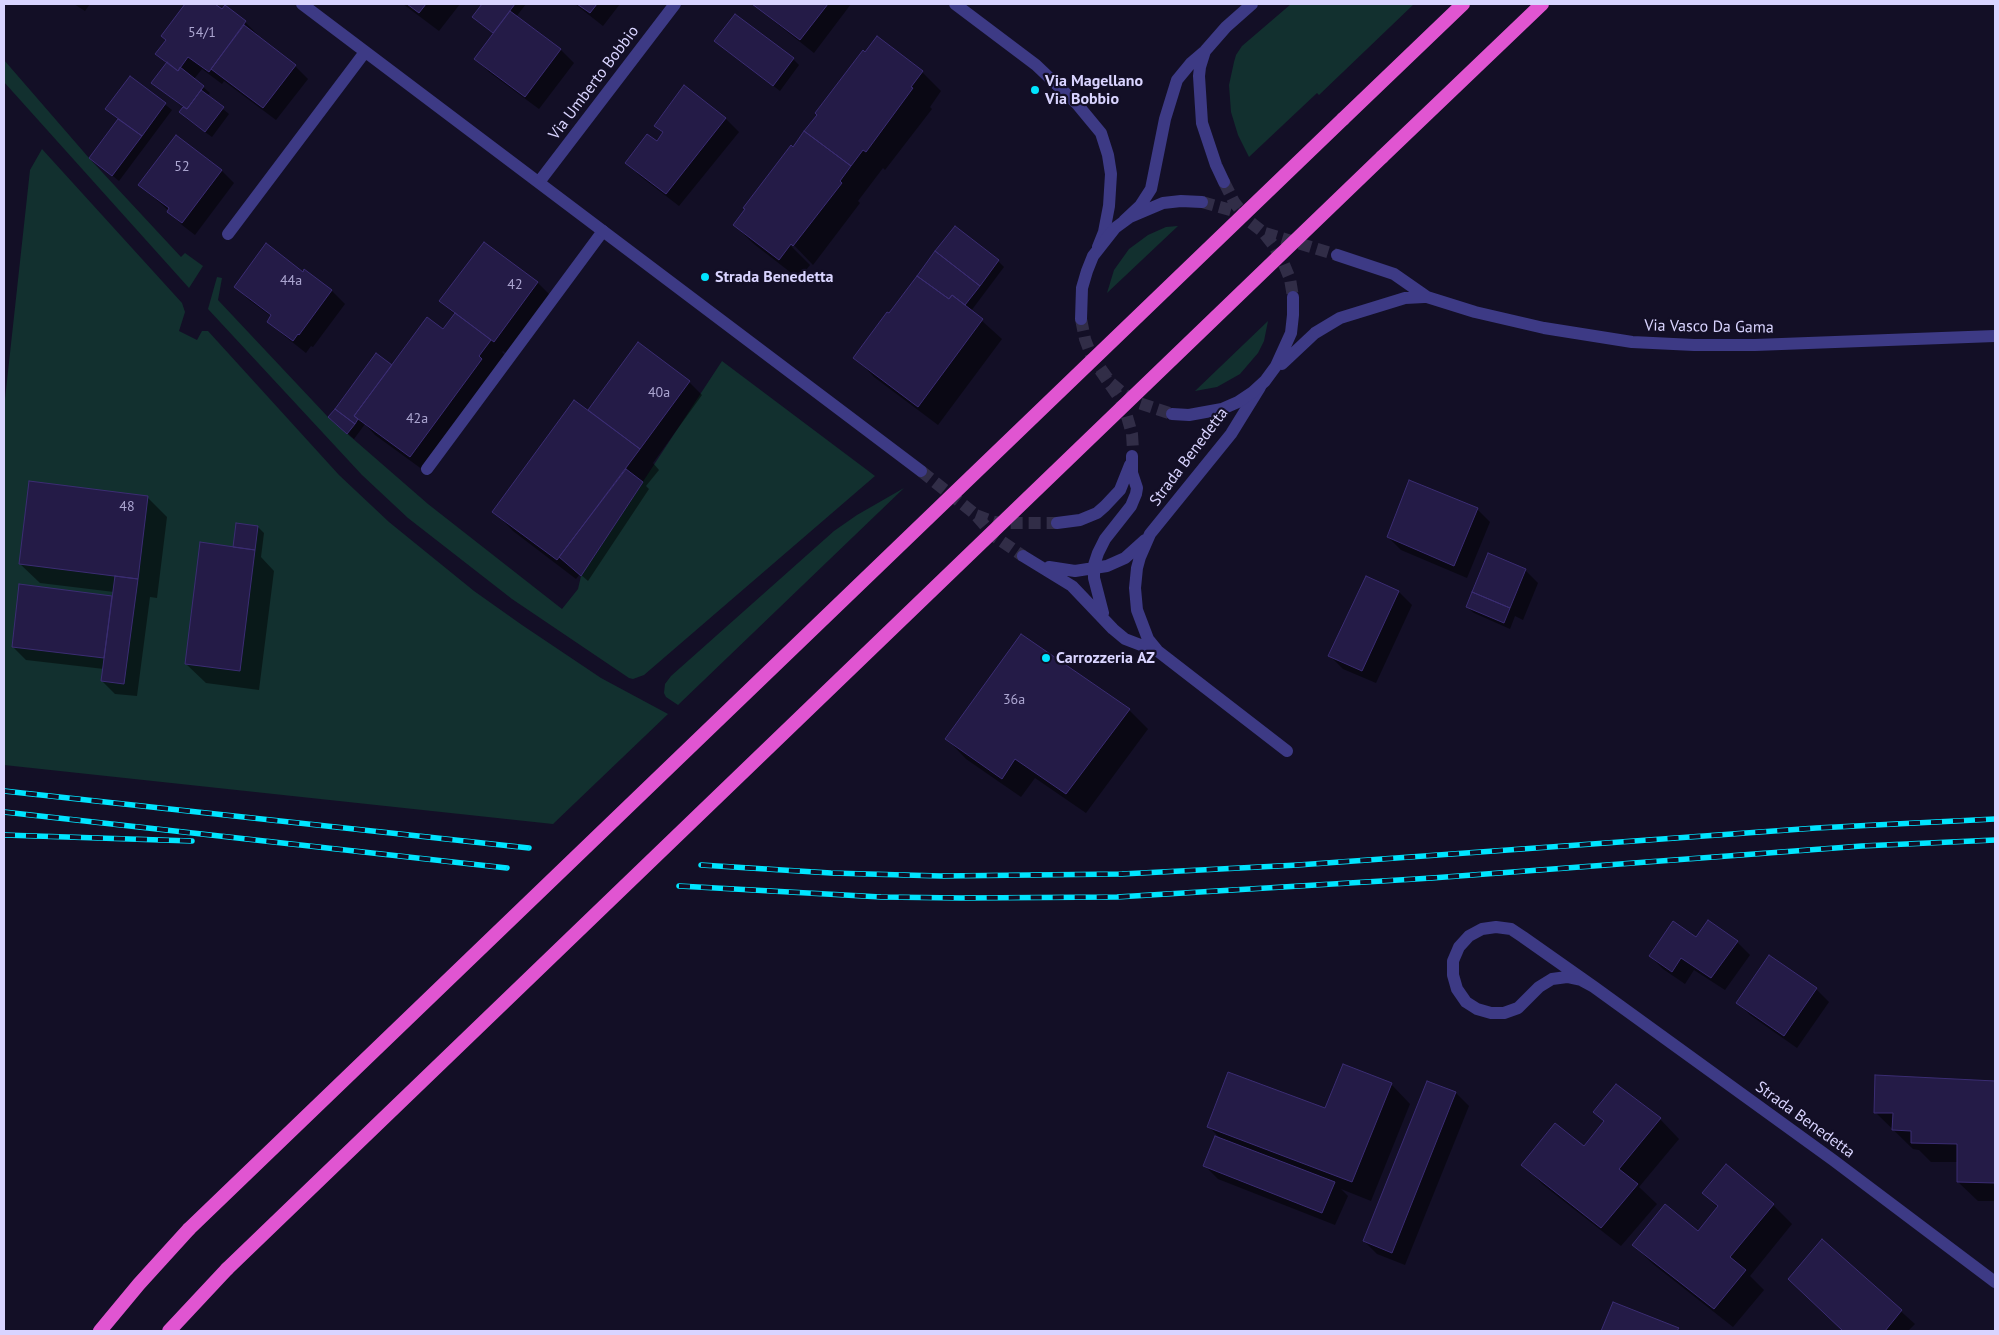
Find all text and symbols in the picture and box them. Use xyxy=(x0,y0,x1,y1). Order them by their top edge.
street label: Via Umberto Bobbio xyxy=(545,22,643,144)
house number: 54/1 xyxy=(188,25,216,41)
place label: Via Magellano Via Bobbio xyxy=(1045,71,1143,109)
marker: Via Magellano Via Bobbio xyxy=(1029,84,1041,96)
house number: 52 xyxy=(174,159,190,175)
place label: Strada Benedetta xyxy=(715,267,833,287)
marker: Strada Benedetta xyxy=(699,271,711,283)
house number: 44a xyxy=(280,273,302,289)
house number: 42 xyxy=(507,277,523,293)
street label: Via Vasco Da Gama xyxy=(1644,316,1774,338)
house number: 40a xyxy=(648,385,670,401)
street label: Strada Benedetta xyxy=(1146,404,1232,510)
house number: 42a xyxy=(406,411,428,427)
house number: 48 xyxy=(119,499,135,515)
place label: Carrozzeria AZ xyxy=(1056,648,1155,668)
marker: Carrozzeria AZ xyxy=(1040,652,1052,664)
house number: 36a xyxy=(1003,692,1025,708)
street label: Strada Benedetta xyxy=(1752,1078,1858,1162)

